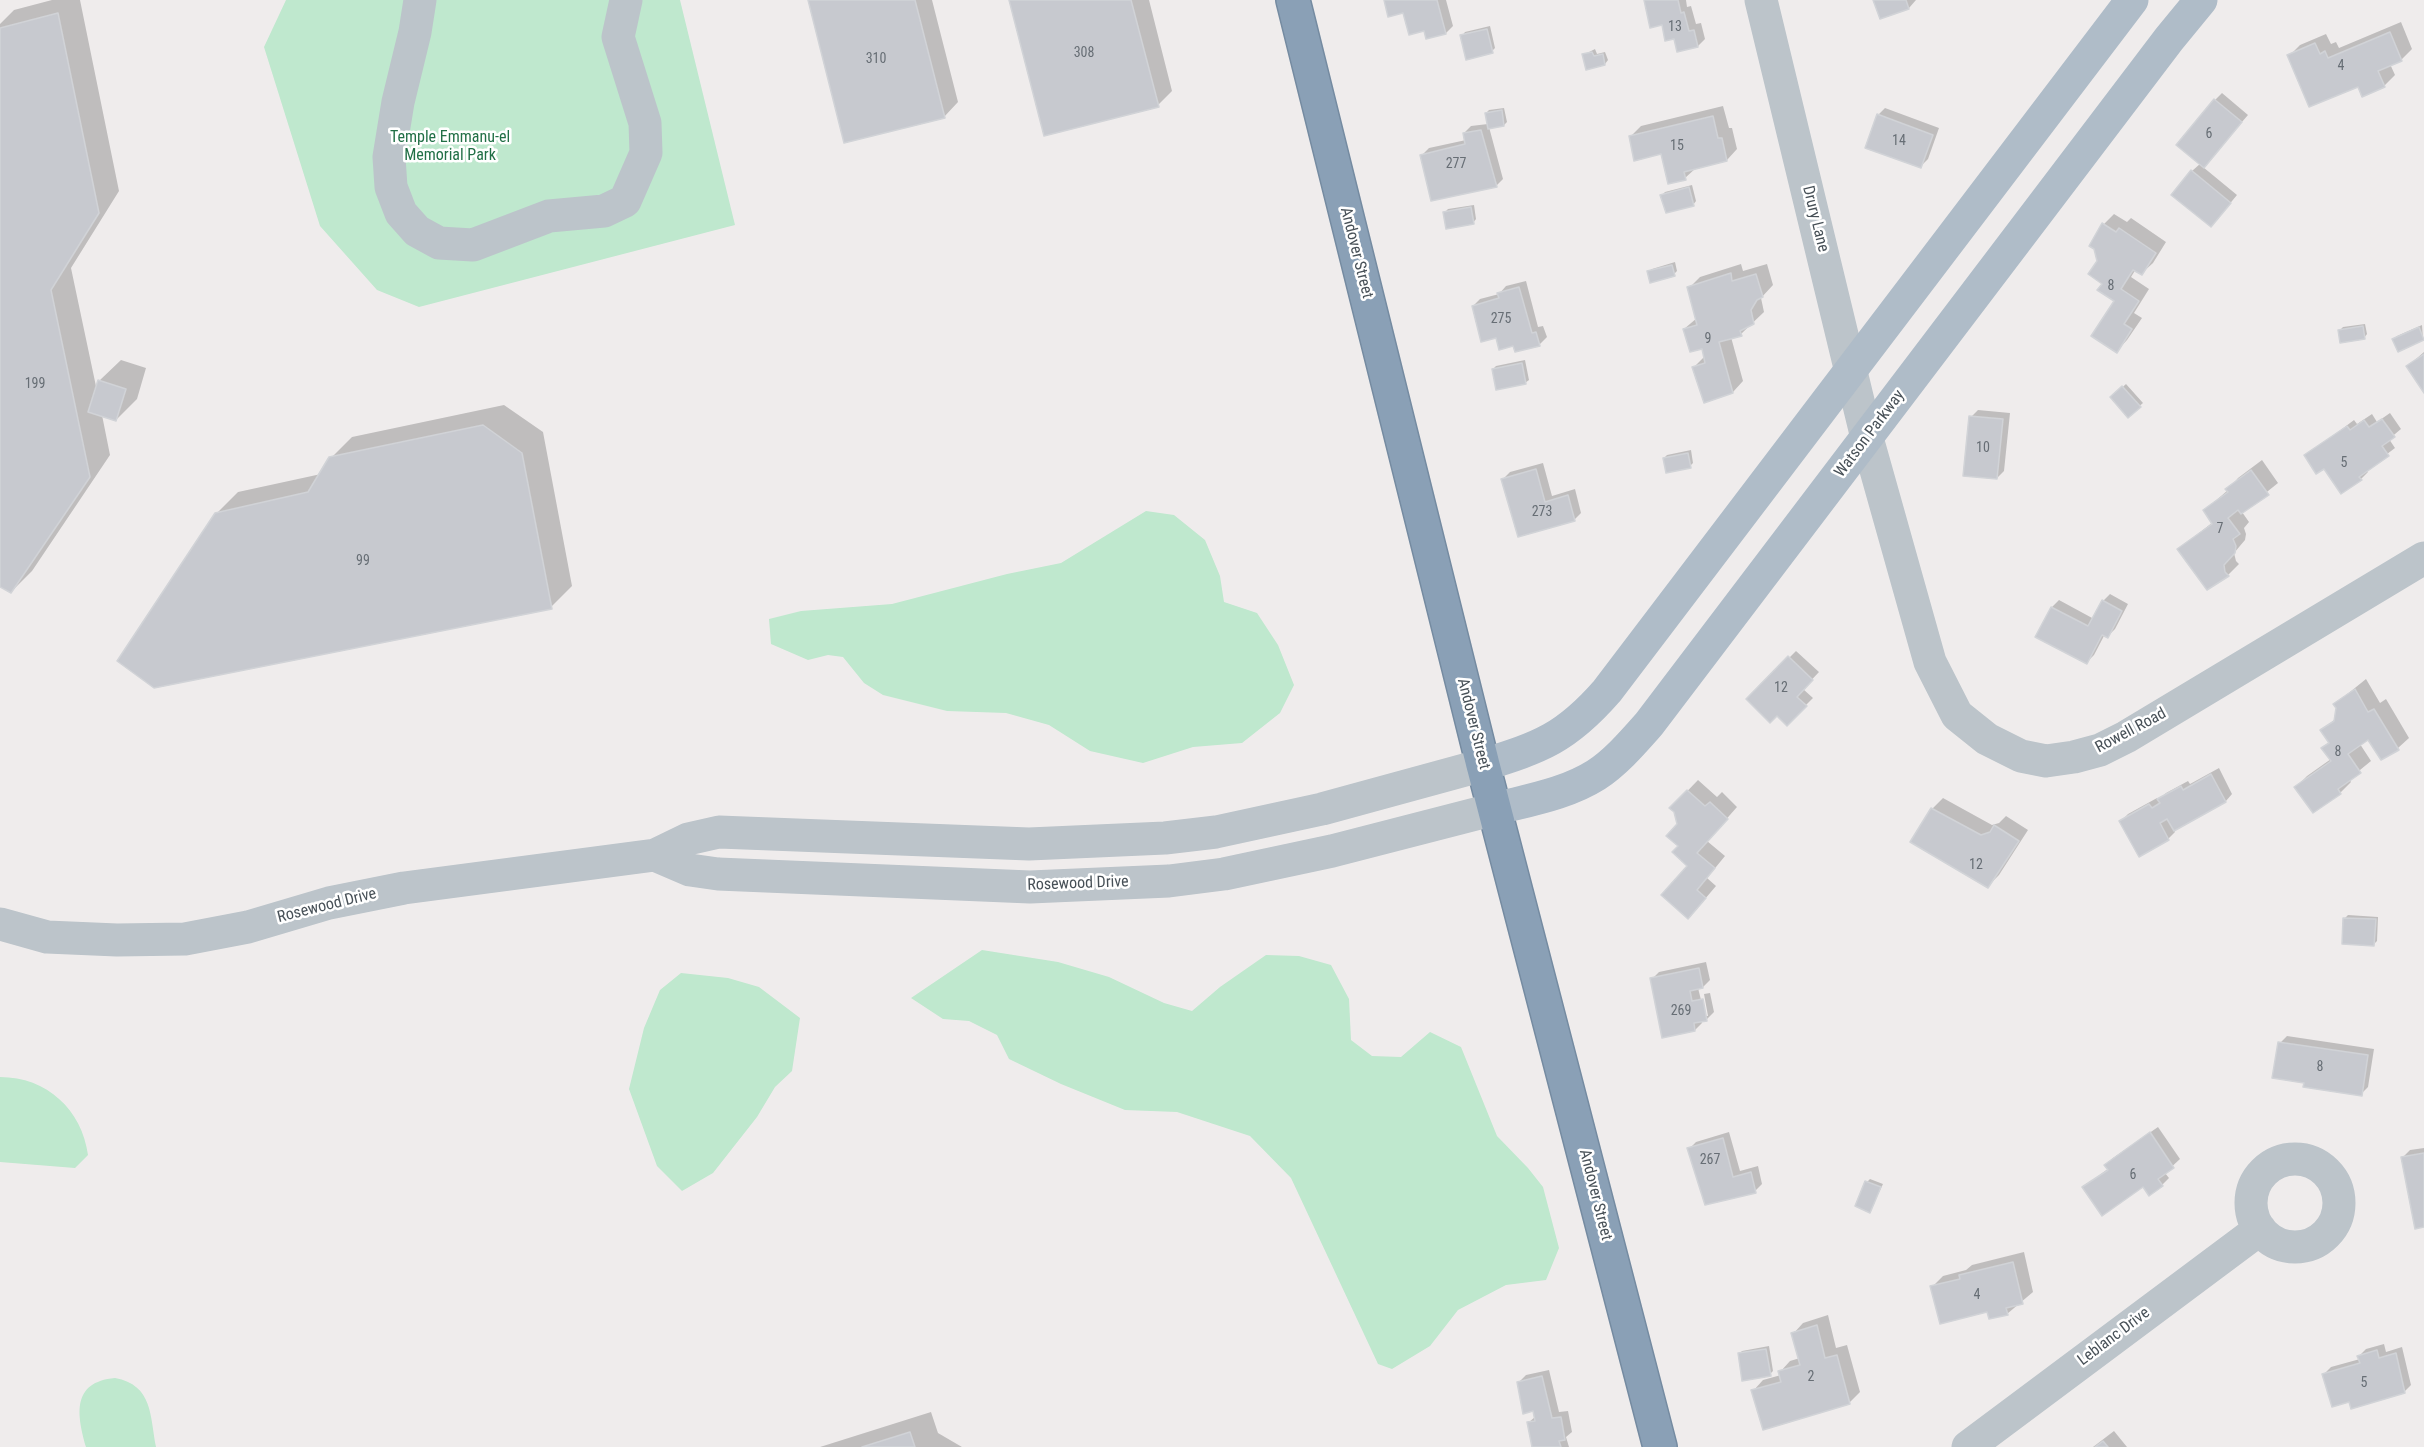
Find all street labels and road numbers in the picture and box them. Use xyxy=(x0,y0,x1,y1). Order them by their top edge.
street label: Drury Lane xyxy=(1798,184,1832,254)
street label: Andover Street xyxy=(1335,206,1377,300)
street label: Watson Parkway xyxy=(1831,387,1909,481)
street label: Andover Street xyxy=(1452,677,1494,771)
street label: Rowell Road xyxy=(2092,704,2170,758)
street label: Rosewood Drive xyxy=(1027,873,1129,895)
street label: Rosewood Drive xyxy=(276,884,378,928)
street label: Andover Street xyxy=(1574,1148,1616,1242)
street label: Leblanc Drive xyxy=(2074,1304,2154,1370)

